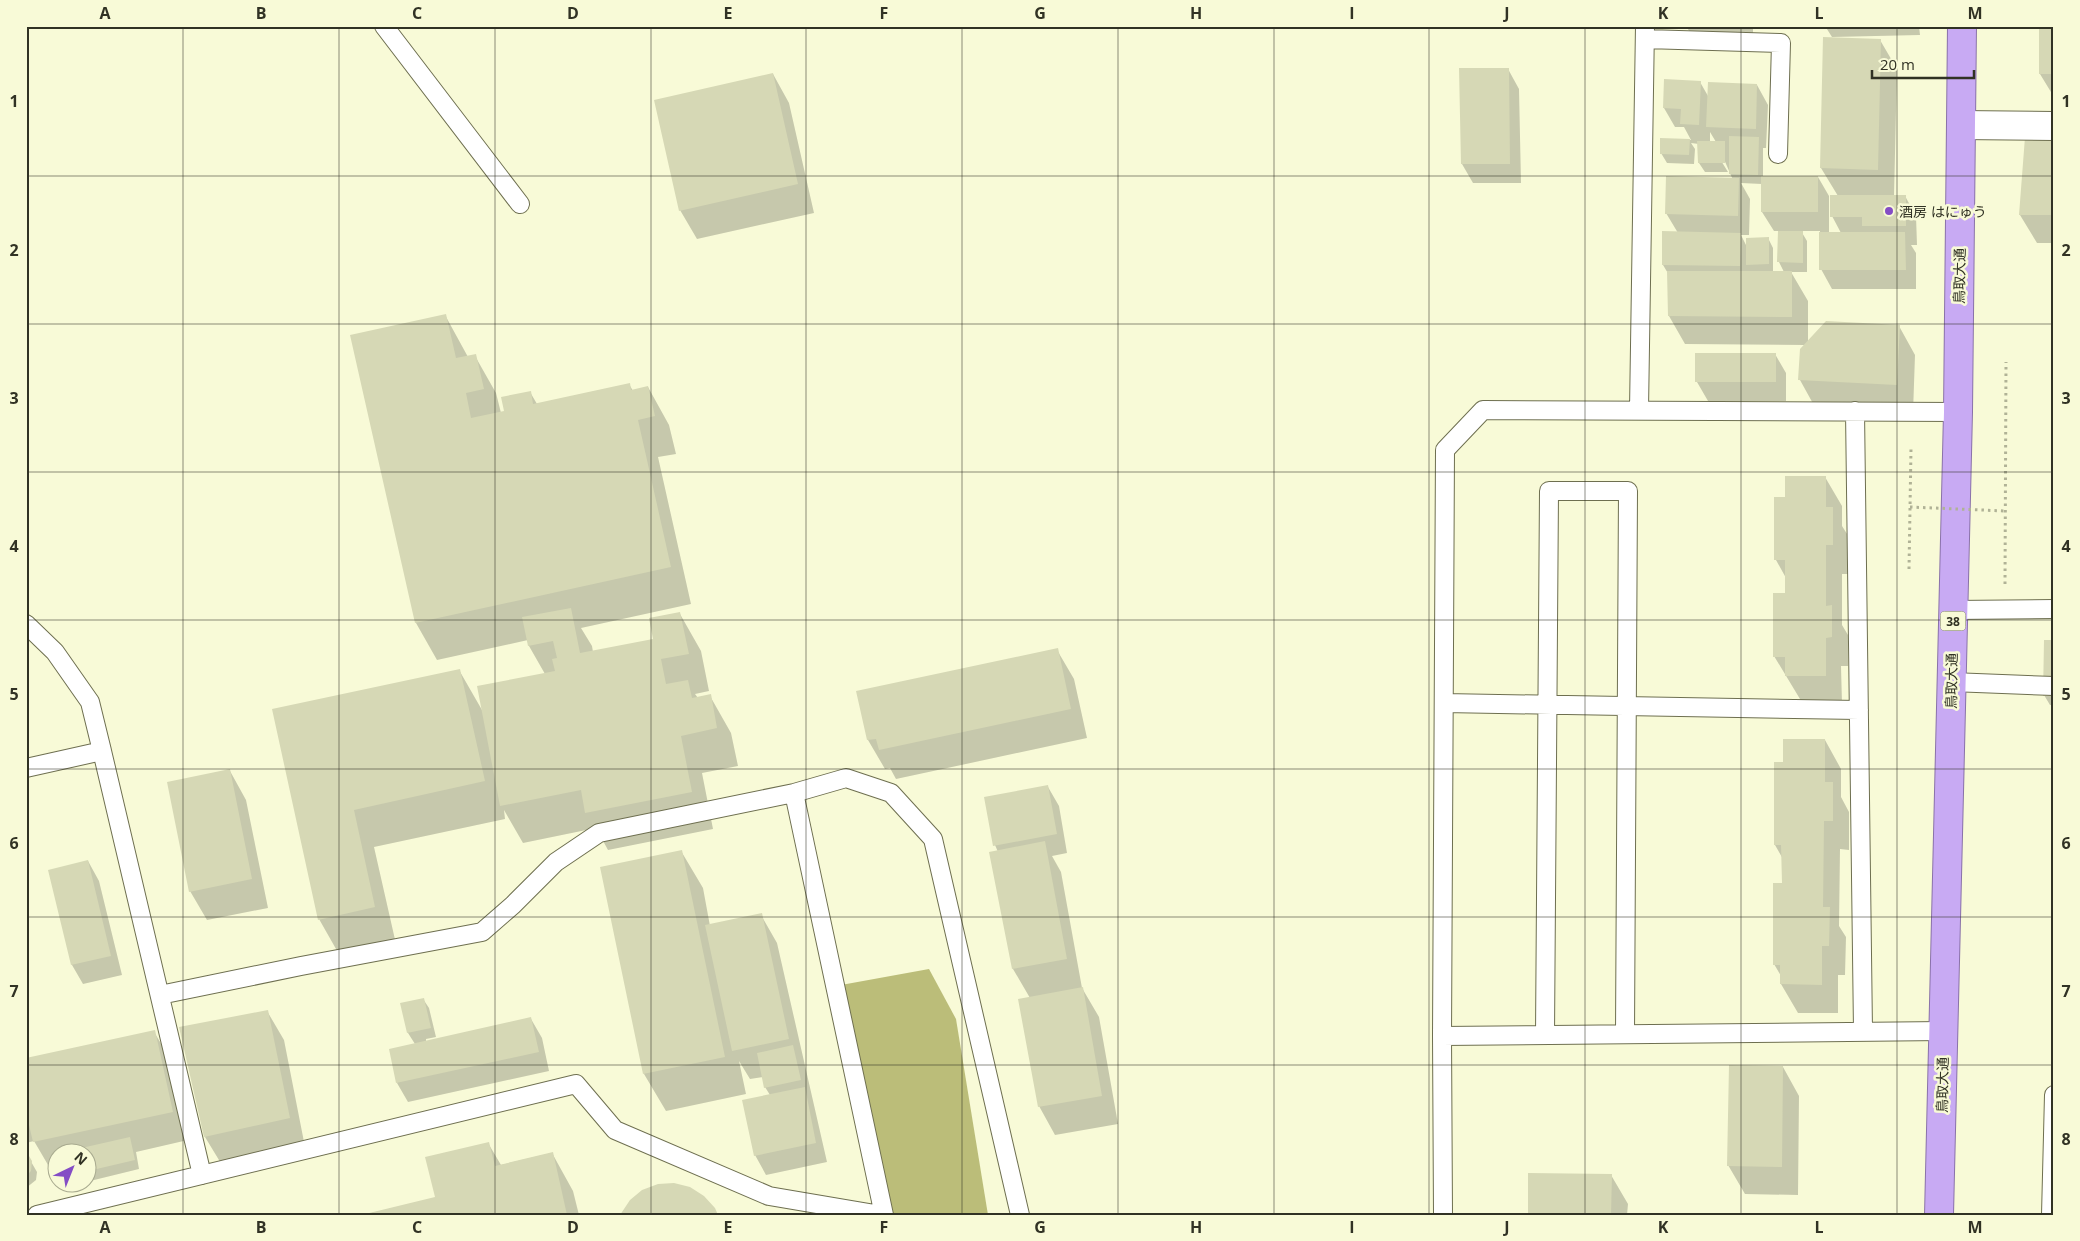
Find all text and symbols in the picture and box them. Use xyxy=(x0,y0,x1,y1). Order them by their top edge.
text: A xyxy=(99,2,111,24)
text: B xyxy=(256,2,266,24)
text: C xyxy=(412,2,422,24)
text: D xyxy=(567,2,579,24)
text: E xyxy=(724,2,733,24)
text: F xyxy=(880,2,888,24)
text: G xyxy=(1034,2,1046,24)
text: H xyxy=(1190,2,1202,24)
text: I xyxy=(1349,2,1355,24)
text: J xyxy=(1502,2,1510,24)
text: K xyxy=(1658,2,1669,24)
text: L xyxy=(1814,2,1824,24)
text: M xyxy=(1967,2,1983,24)
scale bar xyxy=(1872,48,1975,80)
text: 20 m xyxy=(1880,54,1915,74)
text: 1 xyxy=(9,90,19,112)
text: 1 xyxy=(2061,90,2071,112)
place label: 酒房 はにゅう xyxy=(1899,202,1987,221)
marker: 酒房 はにゅう xyxy=(1883,205,1895,217)
text: 2 xyxy=(9,239,19,261)
text: 2 xyxy=(2061,239,2071,261)
street label: 鳥取大通 xyxy=(1949,248,1969,304)
text: 3 xyxy=(9,387,19,409)
text: 3 xyxy=(2061,387,2071,409)
text: 4 xyxy=(9,535,19,557)
text: 4 xyxy=(2061,535,2071,557)
road number: 38 xyxy=(1940,612,1966,630)
street label: 鳥取大通 xyxy=(1941,653,1961,709)
text: 5 xyxy=(9,683,19,705)
text: 5 xyxy=(2061,683,2071,705)
text: 6 xyxy=(9,832,19,854)
text: 6 xyxy=(2061,832,2071,854)
text: 7 xyxy=(9,980,19,1002)
text: 7 xyxy=(2061,980,2071,1002)
street label: 鳥取大通 xyxy=(1932,1057,1952,1113)
text: 8 xyxy=(9,1128,19,1150)
text: 8 xyxy=(2061,1128,2071,1150)
north arrow xyxy=(48,1144,98,1194)
text: N xyxy=(71,1147,92,1169)
text: A xyxy=(99,1216,111,1238)
text: B xyxy=(256,1216,266,1238)
text: C xyxy=(412,1216,422,1238)
text: D xyxy=(567,1216,579,1238)
text: E xyxy=(724,1216,733,1238)
text: F xyxy=(880,1216,888,1238)
text: G xyxy=(1034,1216,1046,1238)
text: H xyxy=(1190,1216,1202,1238)
text: I xyxy=(1349,1216,1355,1238)
text: J xyxy=(1502,1216,1510,1238)
text: K xyxy=(1658,1216,1669,1238)
text: L xyxy=(1814,1216,1824,1238)
text: M xyxy=(1967,1216,1983,1238)

